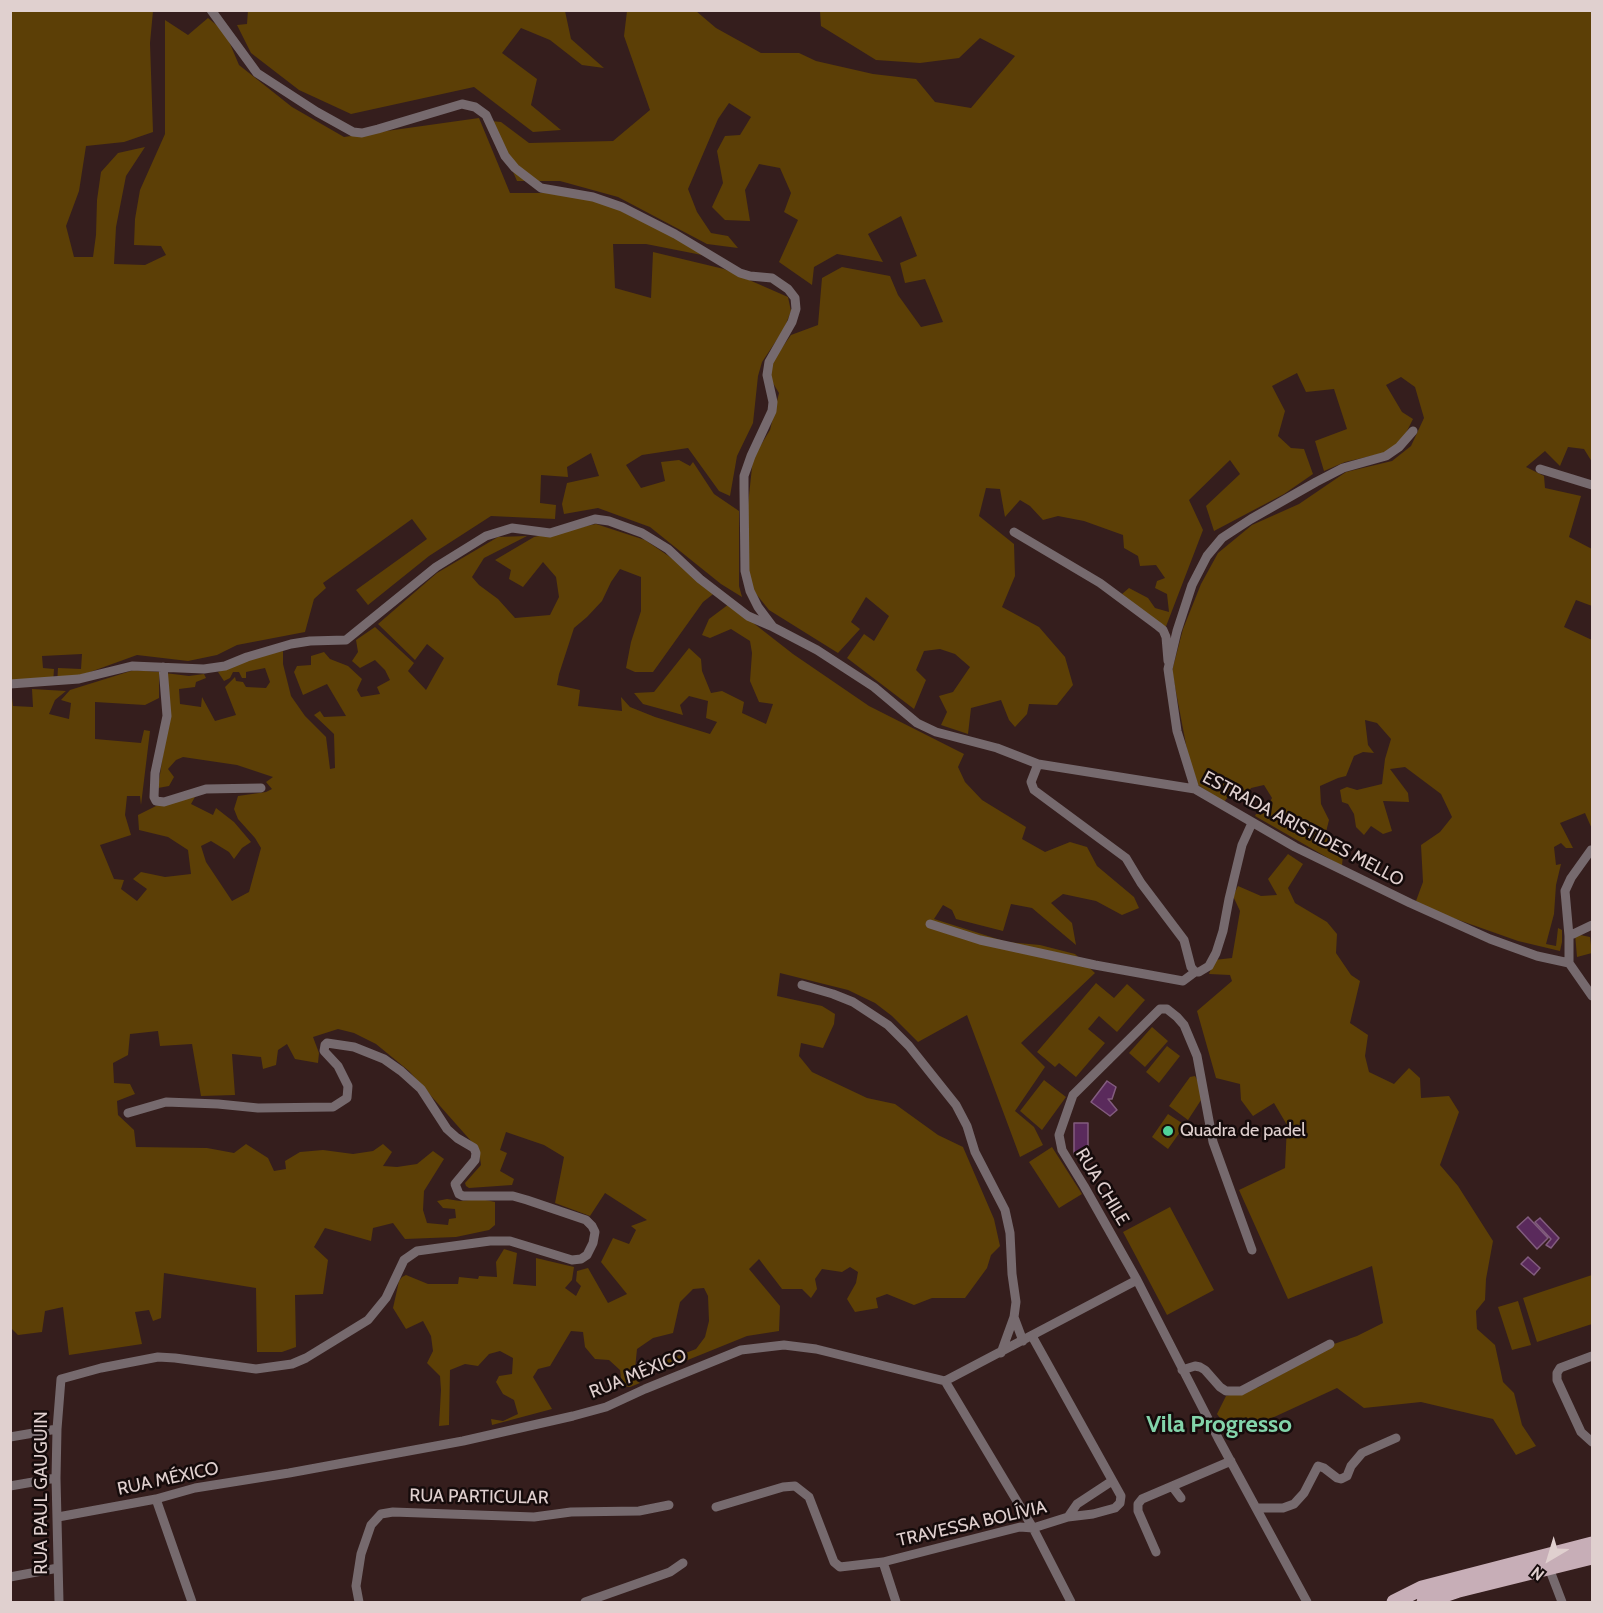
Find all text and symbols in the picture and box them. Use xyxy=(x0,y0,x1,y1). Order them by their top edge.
street label: ESTRADA ARISTIDES MELLO xyxy=(1199,767,1407,891)
place label: Quadra de padel xyxy=(1180,1120,1305,1142)
marker: Quadra de padel xyxy=(1161,1124,1175,1138)
street label: RUA CHILE xyxy=(1071,1145,1133,1229)
street label: RUA MÉXICO xyxy=(586,1345,690,1403)
street label: RUA PAUL GAUGUIN xyxy=(31,1411,53,1575)
district label: Vila Progresso xyxy=(1146,1411,1292,1439)
street label: RUA MÉXICO xyxy=(115,1458,221,1500)
street label: RUA PARTICULAR xyxy=(409,1485,549,1509)
street label: TRAVESSA BOLÍVIA xyxy=(895,1496,1049,1552)
north arrow xyxy=(1519,1529,1579,1589)
text: N xyxy=(1527,1563,1548,1585)

